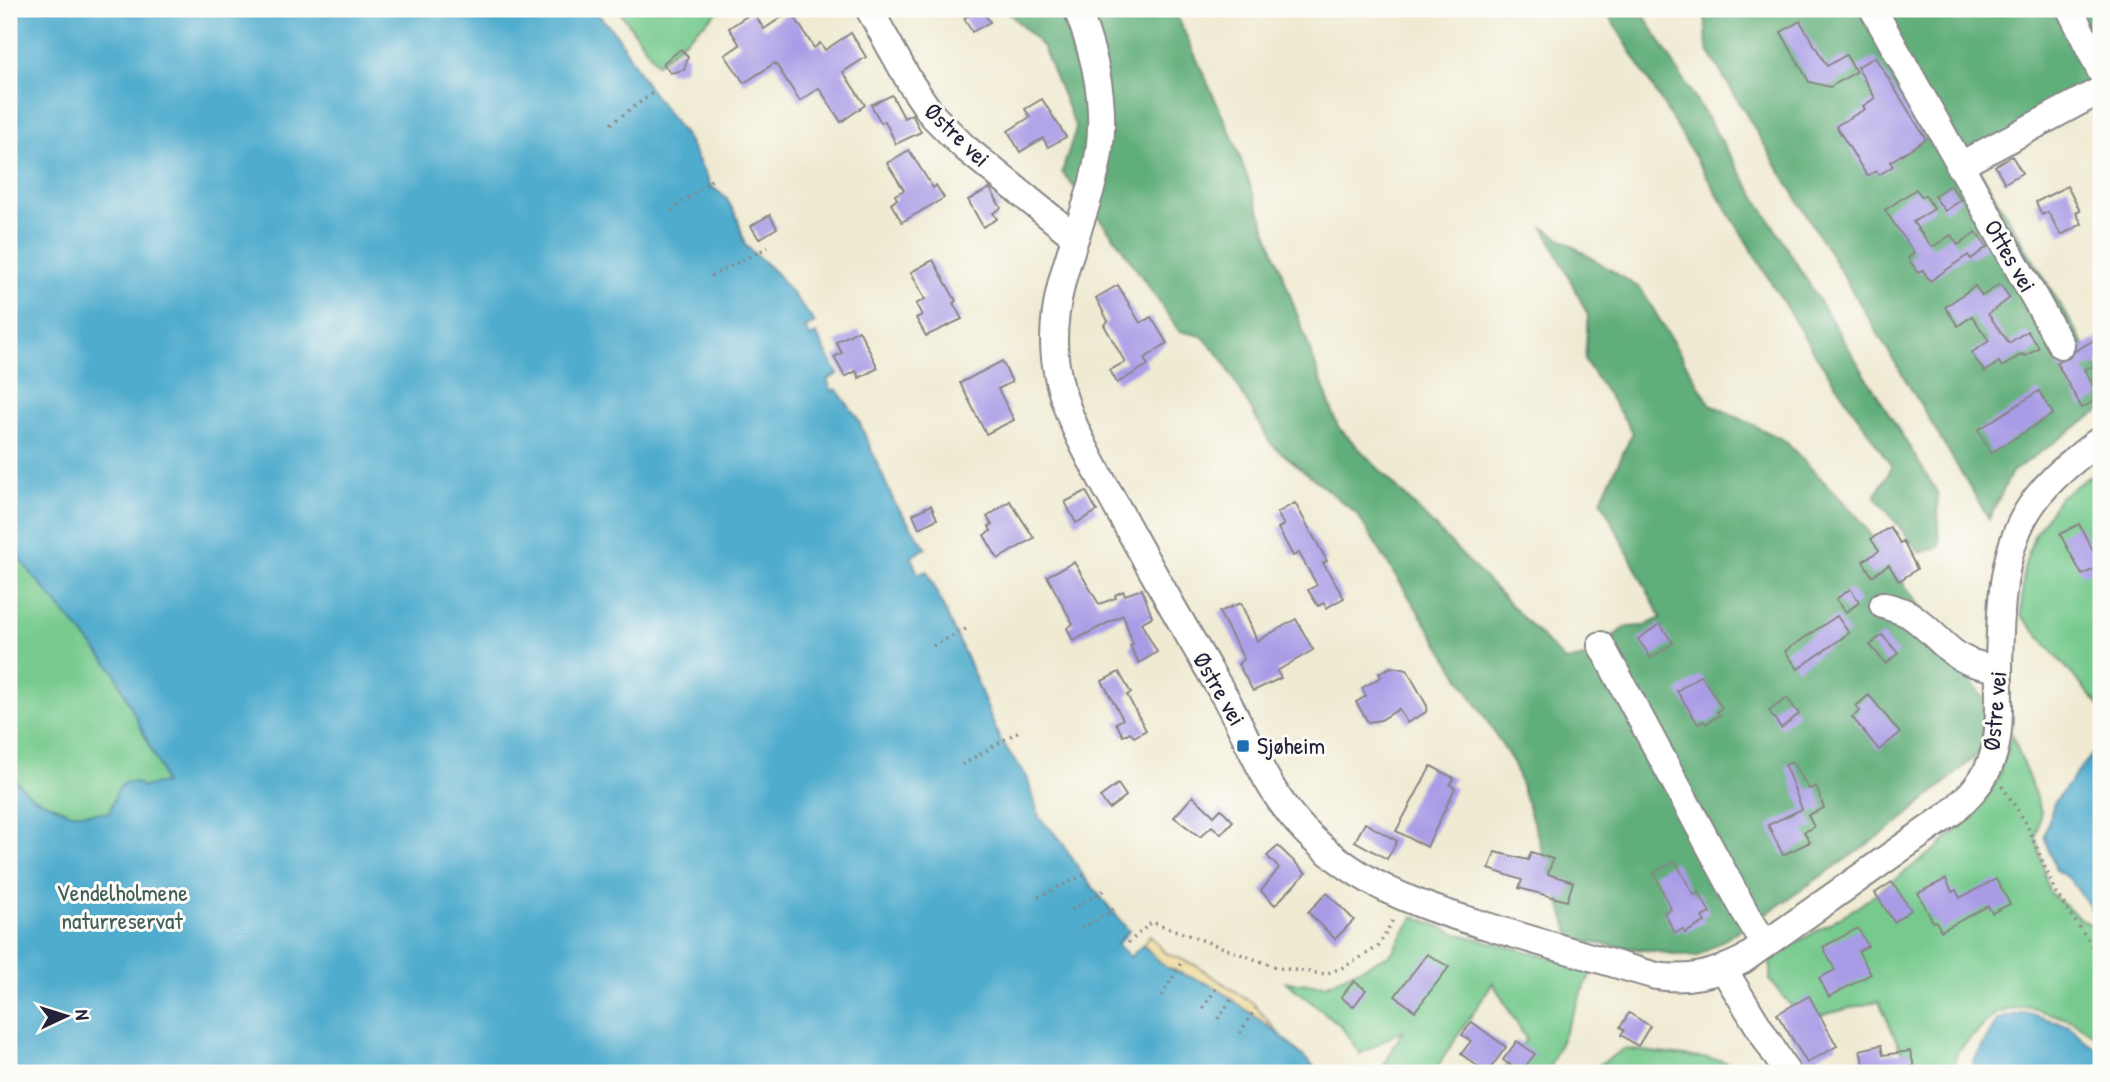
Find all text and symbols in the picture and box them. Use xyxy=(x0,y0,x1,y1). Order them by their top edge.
street label: Østre vei xyxy=(918,95,998,174)
street label: Ottes vei xyxy=(1977,213,2044,298)
street label: Østre vei xyxy=(1186,646,1254,731)
street label: Østre vei xyxy=(1975,670,2013,752)
place label: Sjøheim xyxy=(1257,729,1325,761)
marker: Sjøheim xyxy=(1235,738,1251,754)
park label: Vendelholmene naturreservat xyxy=(56,876,188,936)
north arrow xyxy=(32,981,102,1050)
text: N xyxy=(70,1009,96,1021)

